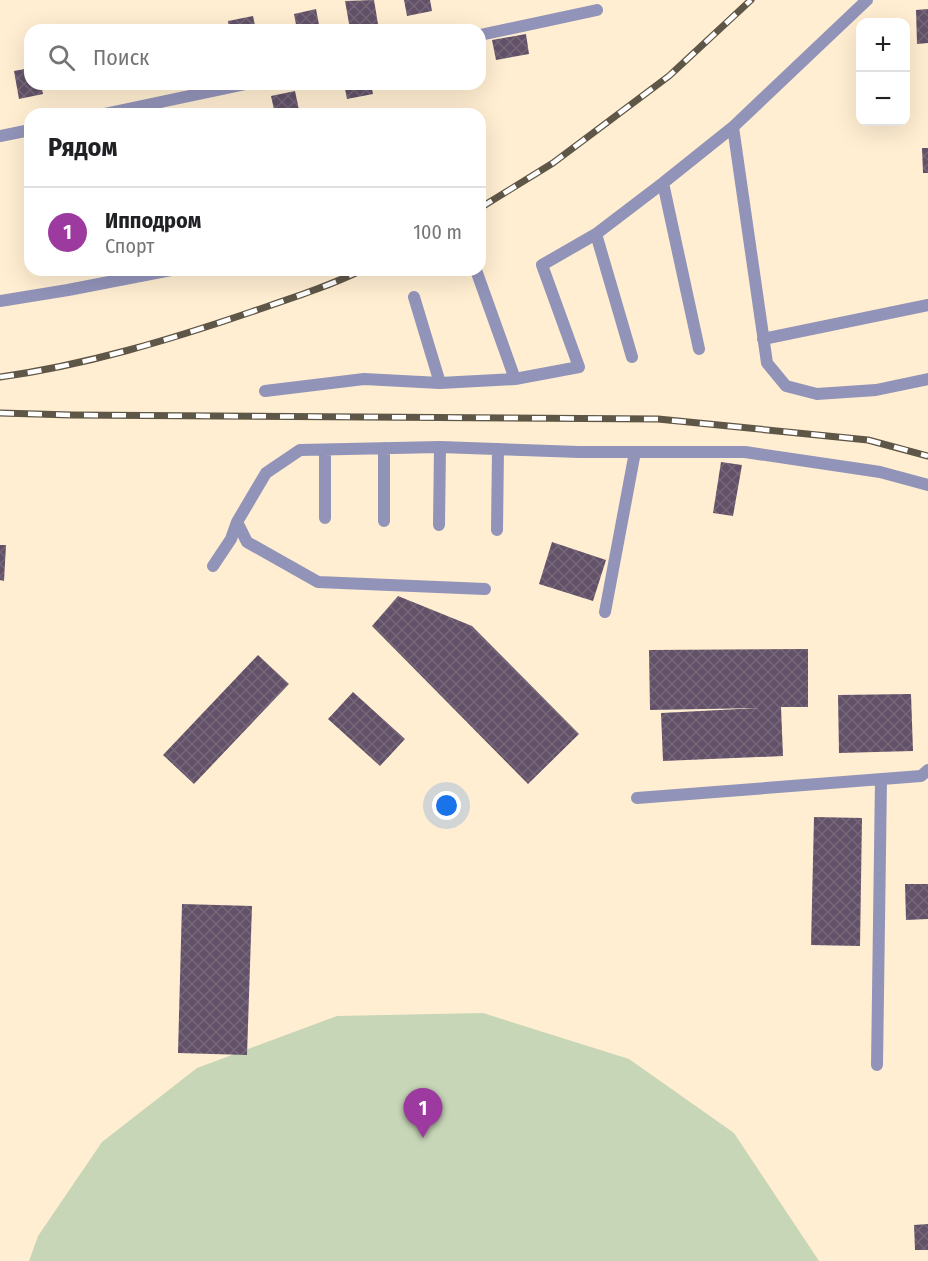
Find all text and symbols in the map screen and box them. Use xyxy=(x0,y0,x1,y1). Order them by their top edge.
map controls xyxy=(856,18,910,126)
button: + xyxy=(856,18,910,72)
search box xyxy=(24,24,486,90)
icon: search xyxy=(45,41,78,74)
text: Поиск xyxy=(93,44,149,71)
button: − xyxy=(856,72,910,126)
text: Рядом xyxy=(48,132,117,163)
text: Ипподром xyxy=(105,207,201,234)
text: 1 xyxy=(63,220,72,244)
text: 100 m xyxy=(413,220,462,244)
text: Спорт xyxy=(105,234,154,258)
your location xyxy=(432,791,461,820)
pin: 1 xyxy=(404,1088,442,1138)

